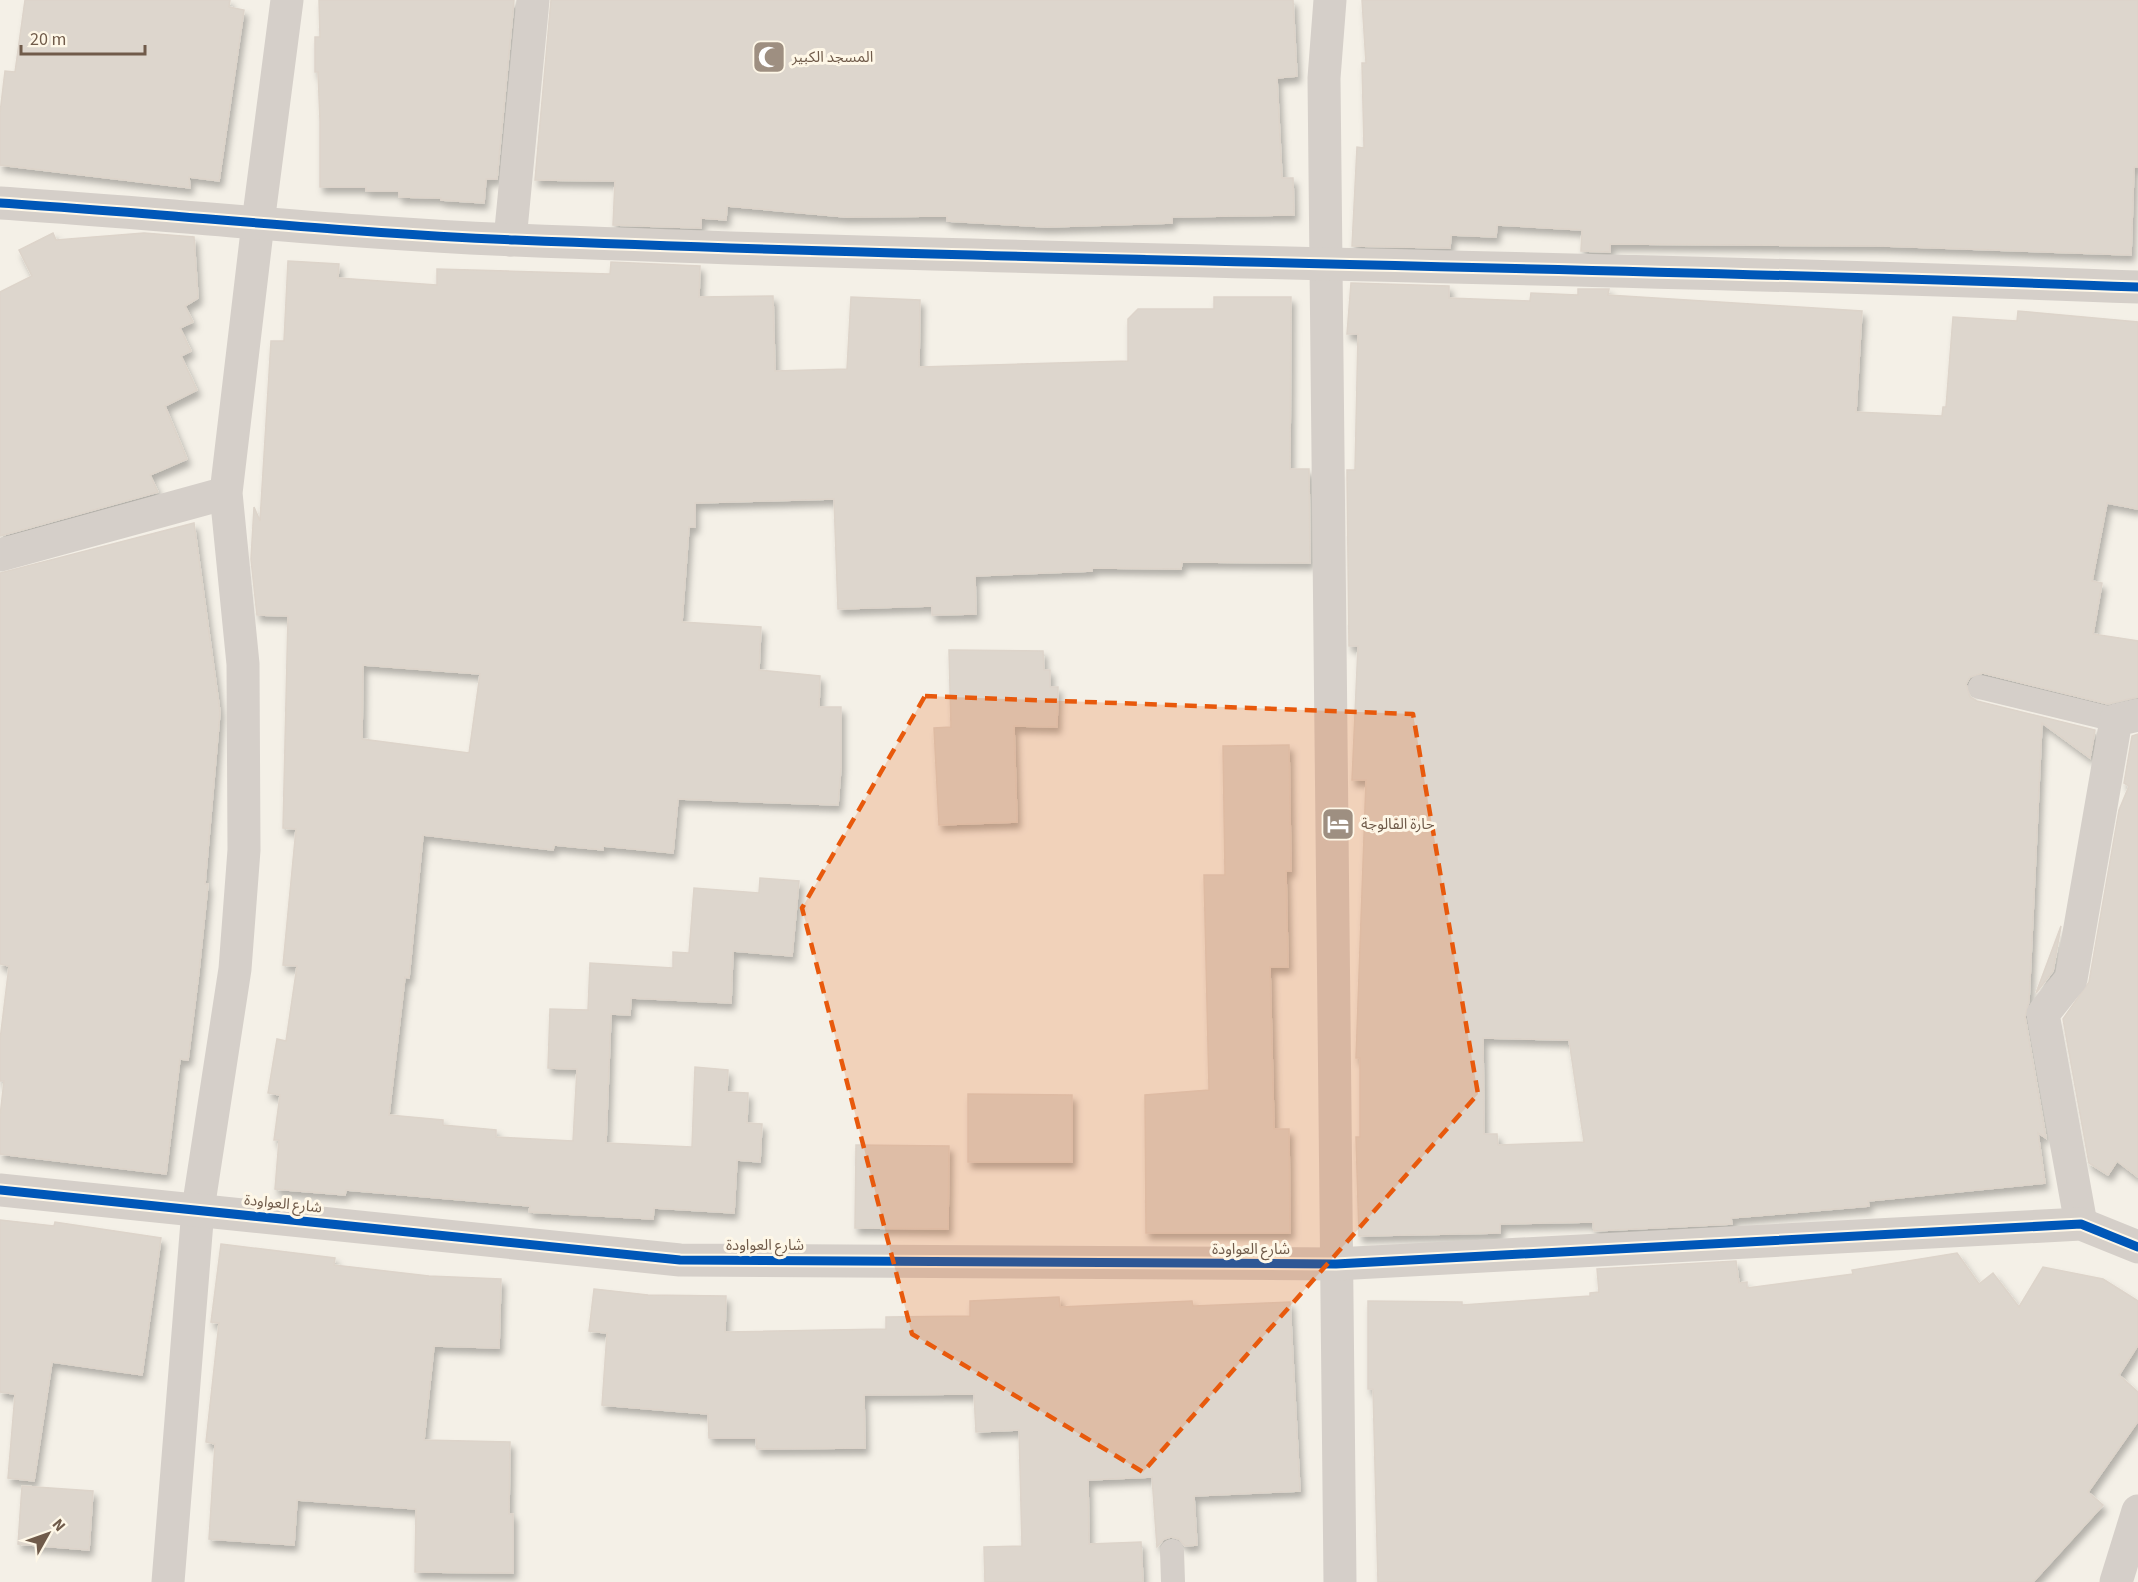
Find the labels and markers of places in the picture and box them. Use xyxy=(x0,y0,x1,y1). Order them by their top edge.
mosque icon: المسجد الكبير xyxy=(751,39,787,75)
place label: المسجد الكبير xyxy=(791,47,873,68)
hotel icon: حارة الفالوجة xyxy=(1320,806,1356,842)
place label: حارة الفالوجة xyxy=(1361,814,1435,835)

